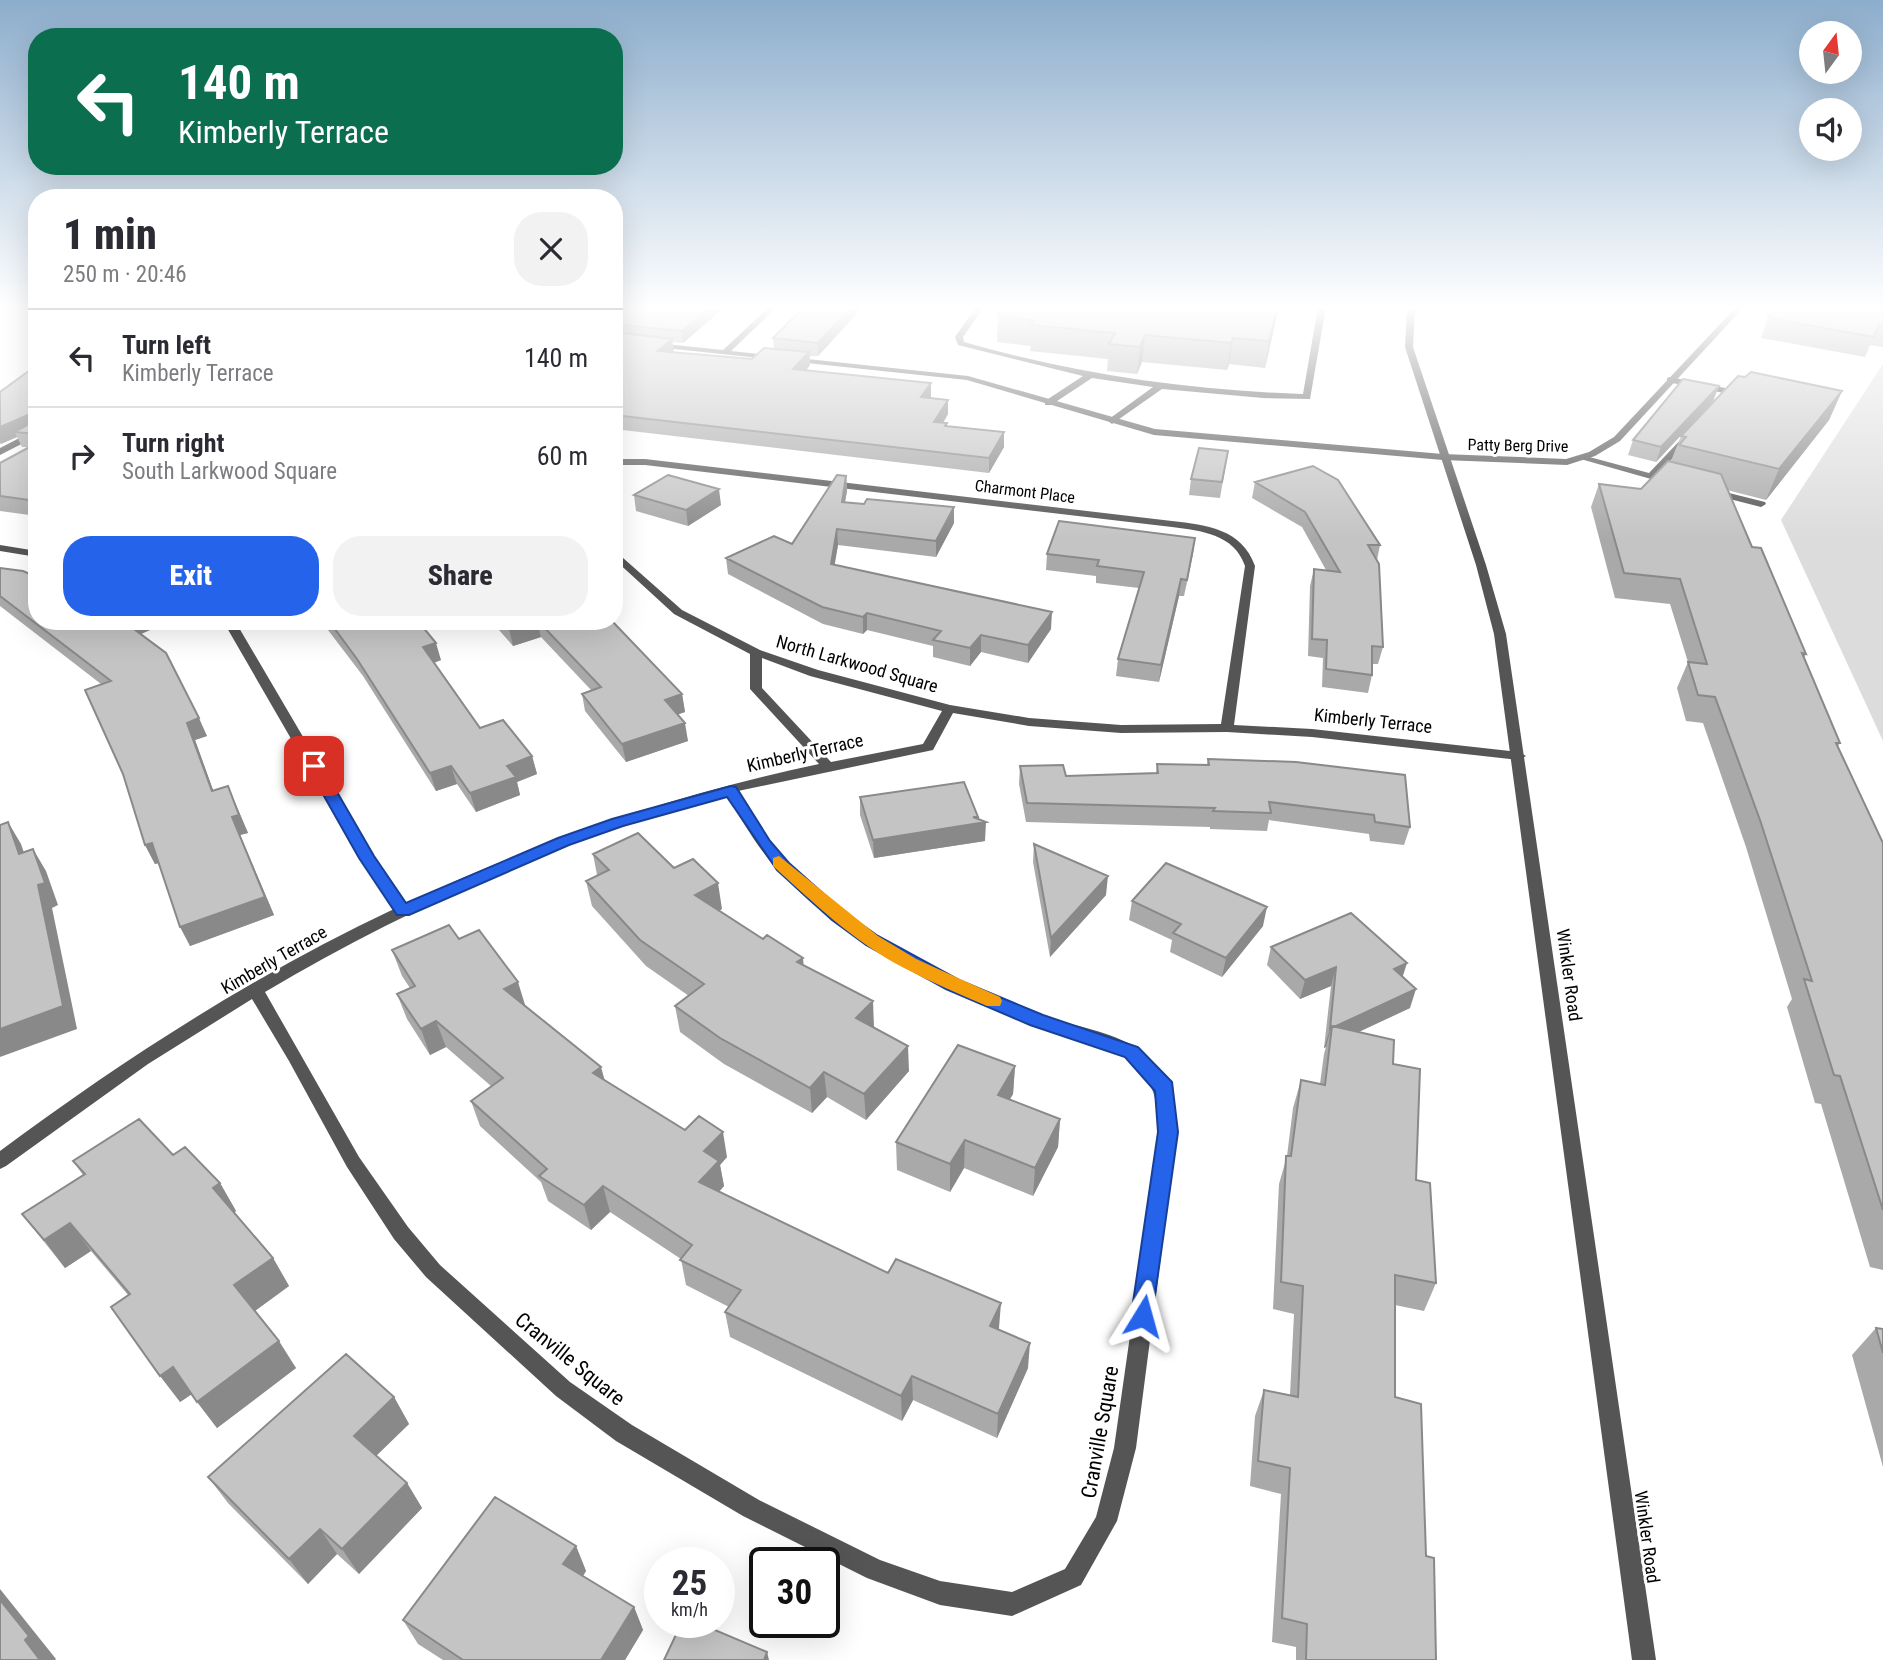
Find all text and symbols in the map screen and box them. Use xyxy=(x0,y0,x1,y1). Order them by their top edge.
north arrow xyxy=(1799,21,1862,84)
map controls xyxy=(1799,21,1862,161)
text: 140 m xyxy=(178,54,300,111)
icon: left xyxy=(63,56,154,147)
button: sound xyxy=(1799,98,1862,161)
text: Kimberly Terrace xyxy=(178,113,389,151)
text: 1 min xyxy=(63,210,157,259)
button: close xyxy=(514,212,588,286)
text: 250 m · 20:46 xyxy=(63,261,187,288)
text: Turn left xyxy=(122,330,211,360)
icon: left xyxy=(63,339,101,377)
text: 140 m xyxy=(524,343,588,373)
text: Kimberly Terrace xyxy=(122,360,274,387)
text: Turn right xyxy=(122,428,224,458)
street label: Patty Berg Drive xyxy=(1467,435,1569,456)
icon: right xyxy=(63,437,101,475)
text: 60 m xyxy=(537,441,588,471)
text: South Larkwood Square xyxy=(122,458,337,485)
street label: Charmont Place xyxy=(974,476,1076,507)
button: Exit xyxy=(63,536,319,616)
button: Share xyxy=(333,536,588,616)
street label: North Larkwood Square xyxy=(774,630,940,697)
street label: Kimberly Terrace xyxy=(1313,704,1433,737)
street label: Kimberly Terrace xyxy=(745,729,865,776)
pin xyxy=(284,736,344,796)
icon: arrive xyxy=(295,747,333,785)
street label: Kimberly Terrace xyxy=(217,921,330,998)
street label: Winkler Road xyxy=(1553,927,1586,1022)
position arrow xyxy=(1106,1279,1180,1353)
street label: Cranville Square xyxy=(510,1308,630,1411)
street label: Cranville Square xyxy=(1077,1364,1123,1500)
street label: Winkler Road xyxy=(1631,1489,1664,1584)
speed limit sign: 30 xyxy=(749,1547,840,1638)
text: 25 xyxy=(672,1563,707,1604)
text: km/h xyxy=(671,1599,708,1620)

